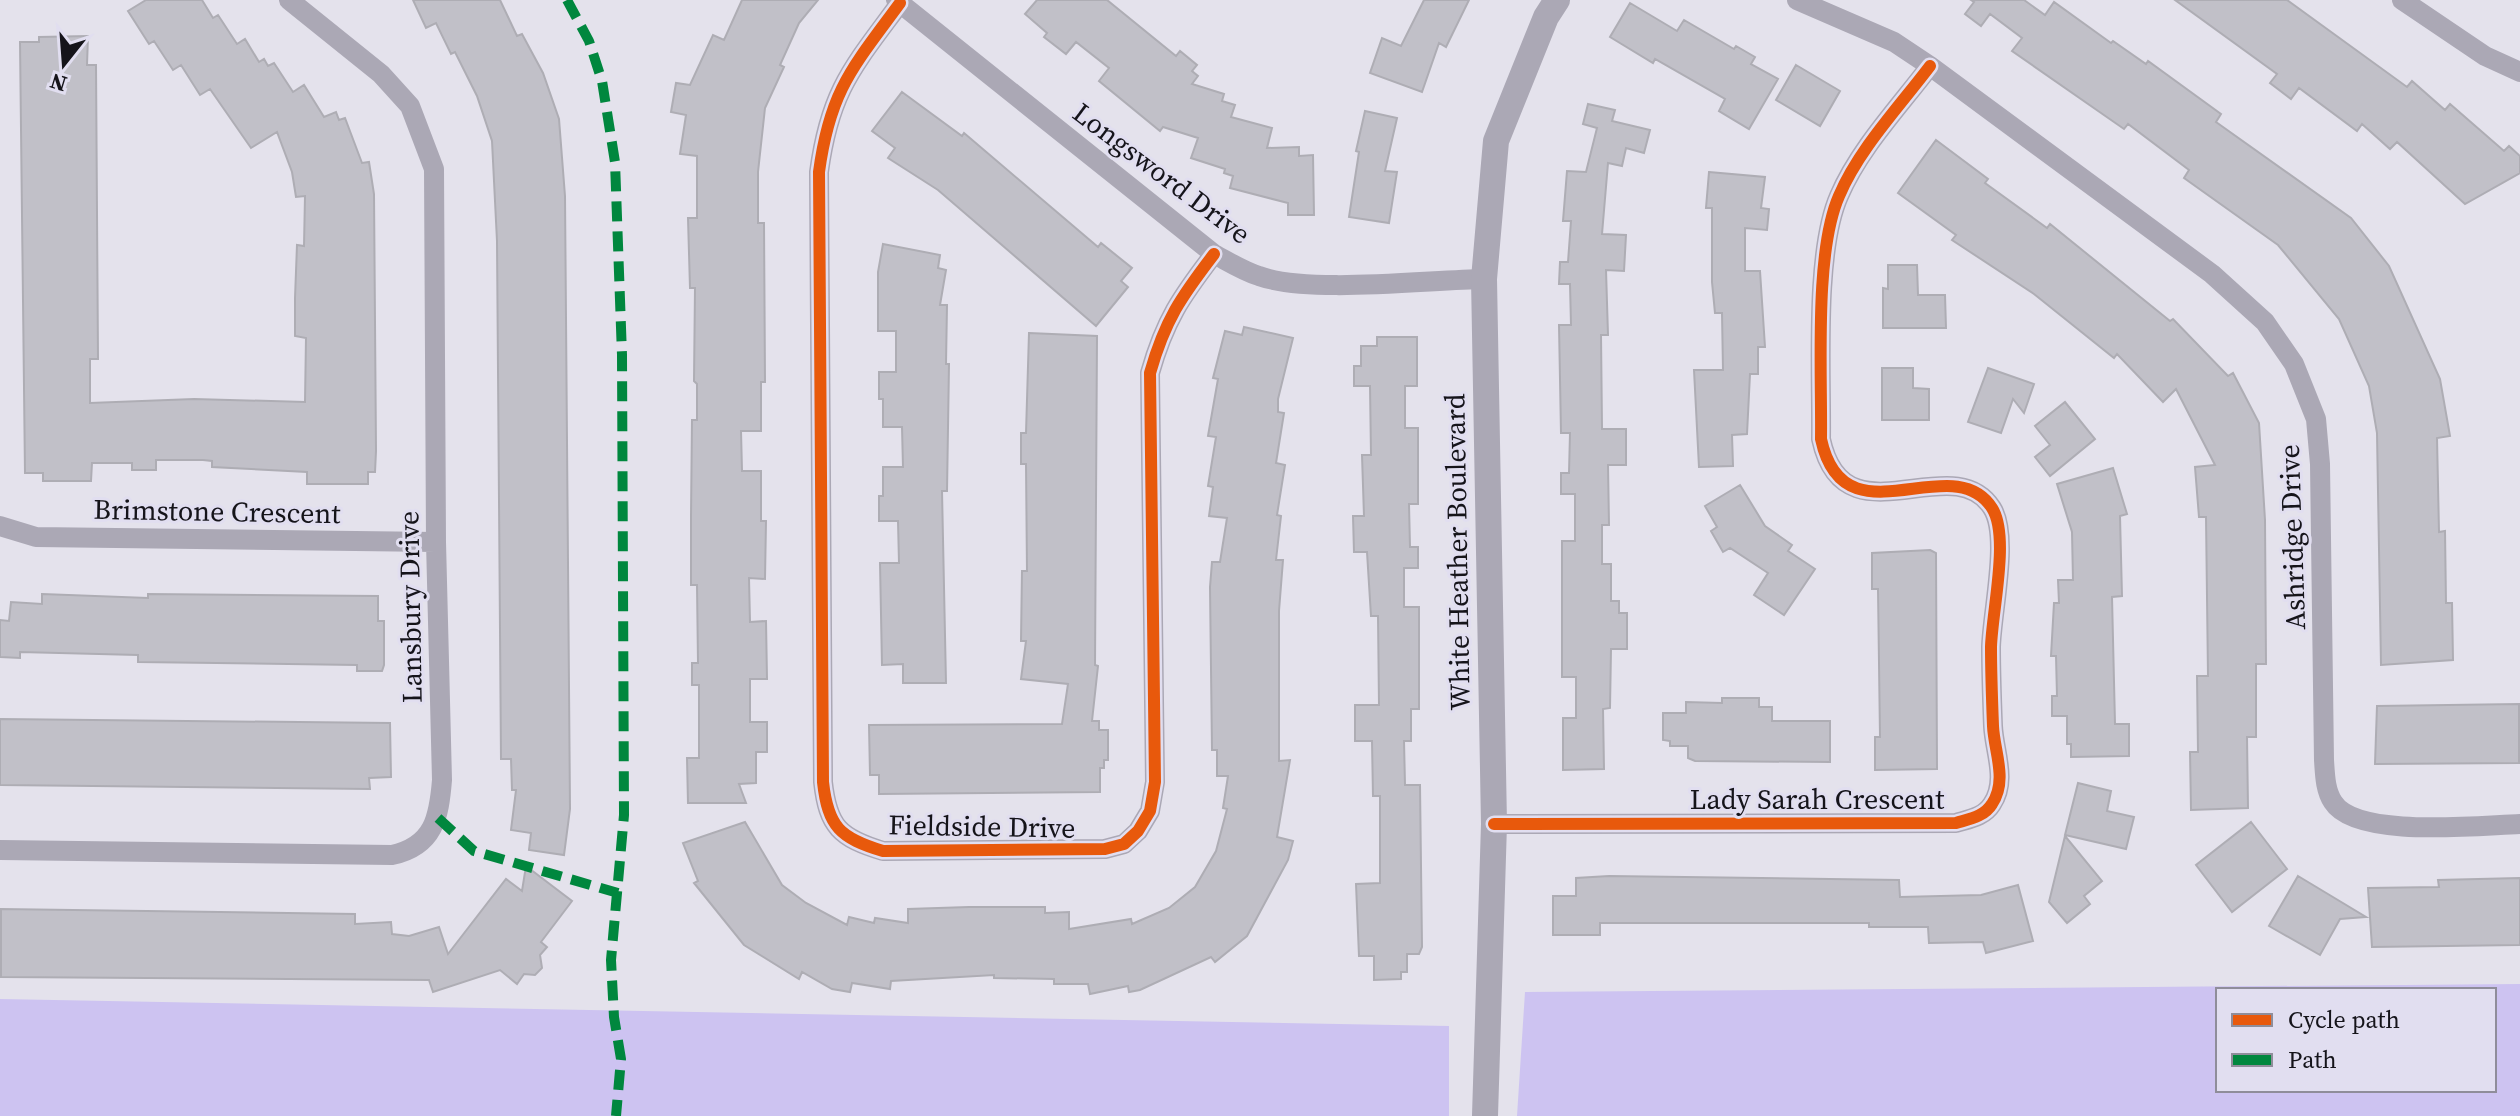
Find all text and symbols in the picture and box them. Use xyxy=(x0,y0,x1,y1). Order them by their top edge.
north arrow xyxy=(24,24,104,104)
text: N xyxy=(46,66,70,100)
street label: Longsword Drive xyxy=(1065,94,1259,252)
street label: White Heather Boulevard xyxy=(1435,393,1479,711)
street label: Ashridge Drive xyxy=(2270,444,2314,630)
street label: Brimstone Crescent xyxy=(93,490,342,532)
street label: Lansbury Drive xyxy=(389,511,431,703)
street label: Lady Sarah Crescent xyxy=(1690,780,1945,818)
street label: Fieldside Drive xyxy=(888,805,1076,847)
legend xyxy=(2216,988,2496,1092)
text: Cycle path xyxy=(2288,1003,2400,1036)
text: Path xyxy=(2288,1043,2337,1076)

